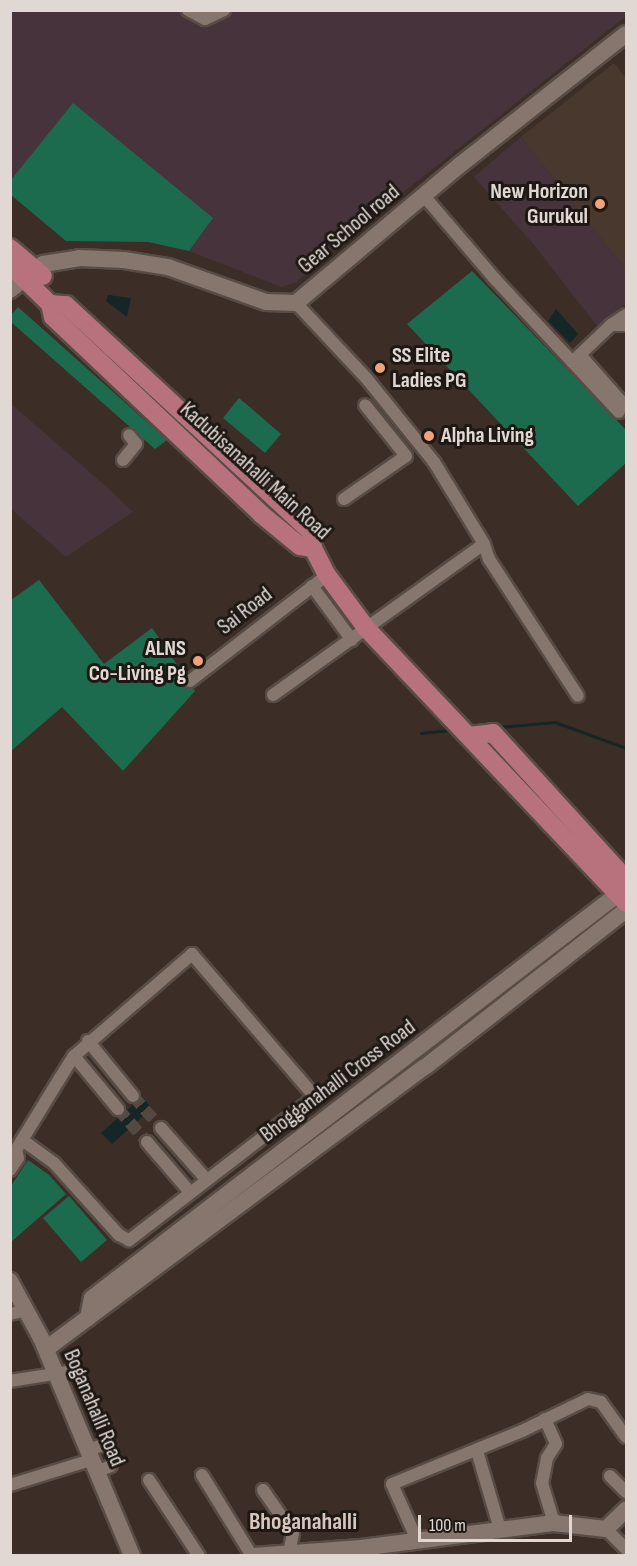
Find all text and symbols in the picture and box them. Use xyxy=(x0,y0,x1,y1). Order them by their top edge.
place label: New Horizon Gurukul xyxy=(490,178,588,230)
street label: Gear School road xyxy=(293,179,405,279)
marker: New Horizon Gurukul xyxy=(593,197,607,211)
place label: SS Elite Ladies PG xyxy=(392,342,467,394)
marker: SS Elite Ladies PG xyxy=(373,361,387,375)
street label: Kadubisanahalli Main Road xyxy=(174,396,336,546)
place label: Alpha Living xyxy=(441,423,534,449)
marker: Alpha Living xyxy=(422,429,436,443)
street label: Sai Road xyxy=(212,581,278,641)
place label: ALNS Co-Living Pg xyxy=(89,635,186,686)
marker: ALNS Co-Living Pg xyxy=(191,654,205,668)
street label: Bhogganahalli Cross Road xyxy=(255,1014,421,1148)
street label: Boganahalli Road xyxy=(58,1346,130,1470)
scale bar xyxy=(421,1503,576,1541)
district label: Bhoganahalli xyxy=(249,1508,357,1536)
text: 100 m xyxy=(429,1515,466,1536)

